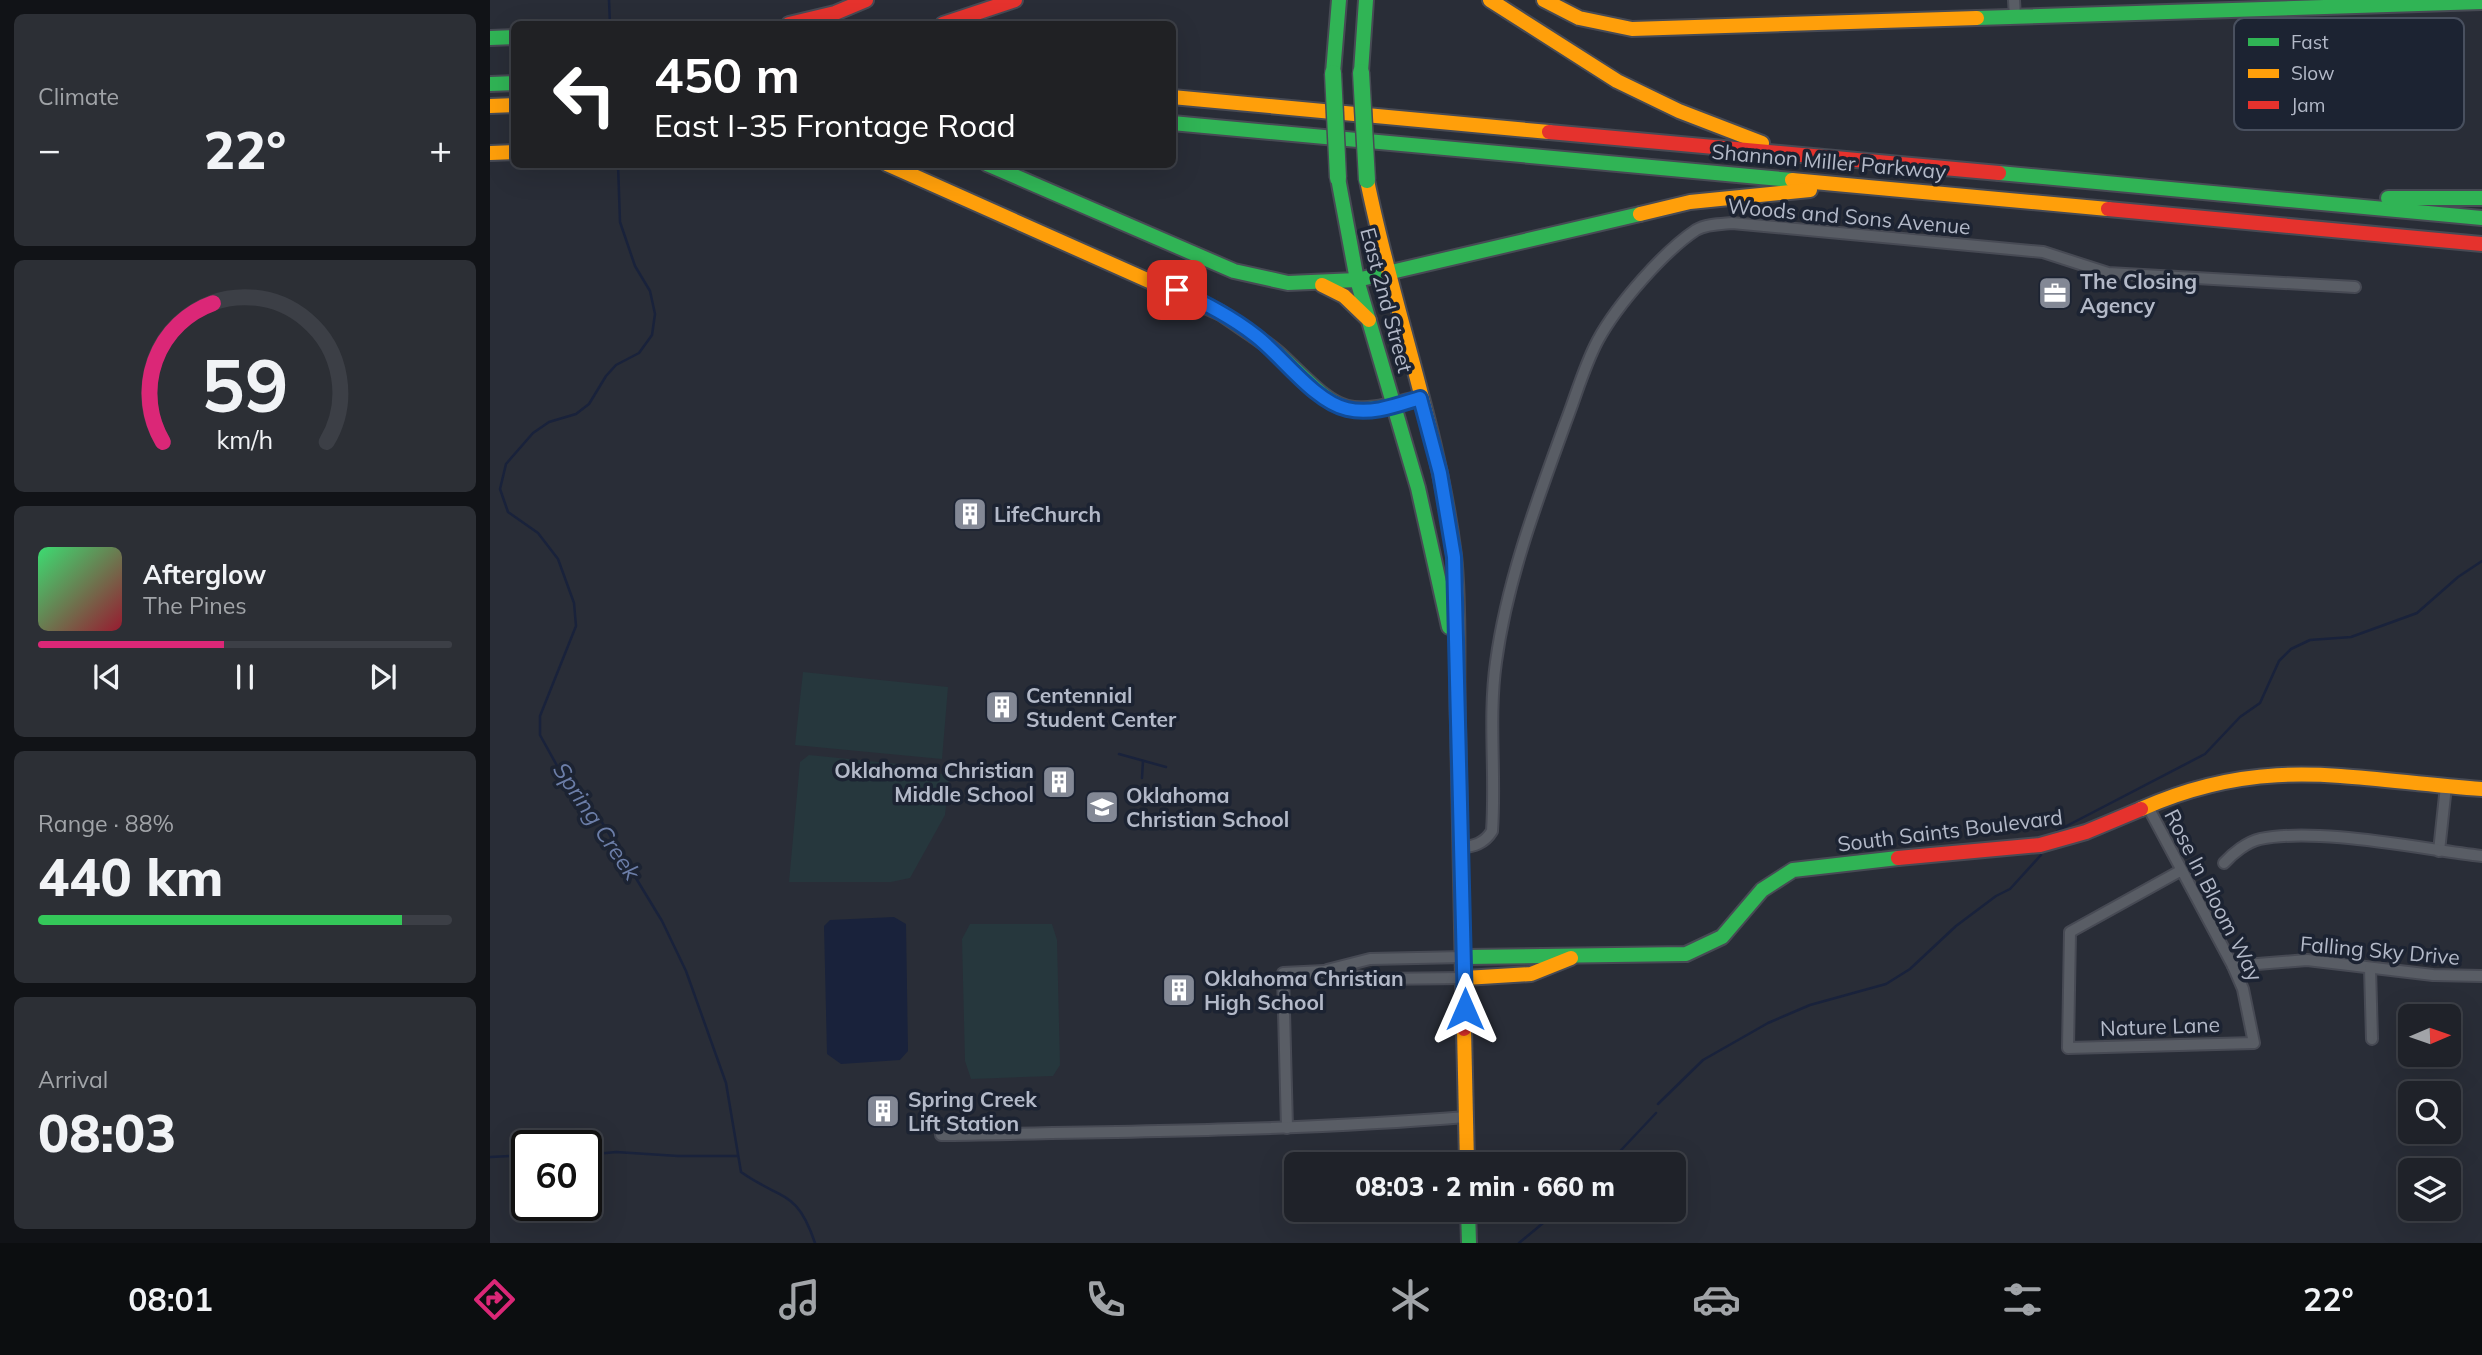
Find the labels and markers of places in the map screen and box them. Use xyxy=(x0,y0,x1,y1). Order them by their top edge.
pin xyxy=(1147,260,1207,320)
place label: The Closing Agency xyxy=(2080,268,2197,318)
office icon: The Closing Agency xyxy=(2036,274,2074,312)
building icon: LifeChurch xyxy=(951,495,989,533)
place label: LifeChurch xyxy=(994,501,1101,527)
place label: Centennial Student Center xyxy=(1026,682,1177,732)
building icon: Centennial Student Center xyxy=(983,688,1021,726)
place label: Oklahoma Christian Middle School xyxy=(834,757,1034,807)
building icon: Oklahoma Christian Middle School xyxy=(1040,763,1078,801)
place label: Oklahoma Christian School xyxy=(1126,782,1289,832)
school or university icon: Oklahoma Christian School xyxy=(1083,788,1121,826)
place label: Oklahoma Christian High School xyxy=(1204,965,1404,1015)
building icon: Oklahoma Christian High School xyxy=(1160,971,1198,1009)
place label: Spring Creek Lift Station xyxy=(908,1086,1037,1136)
building icon: Spring Creek Lift Station xyxy=(864,1092,902,1130)

